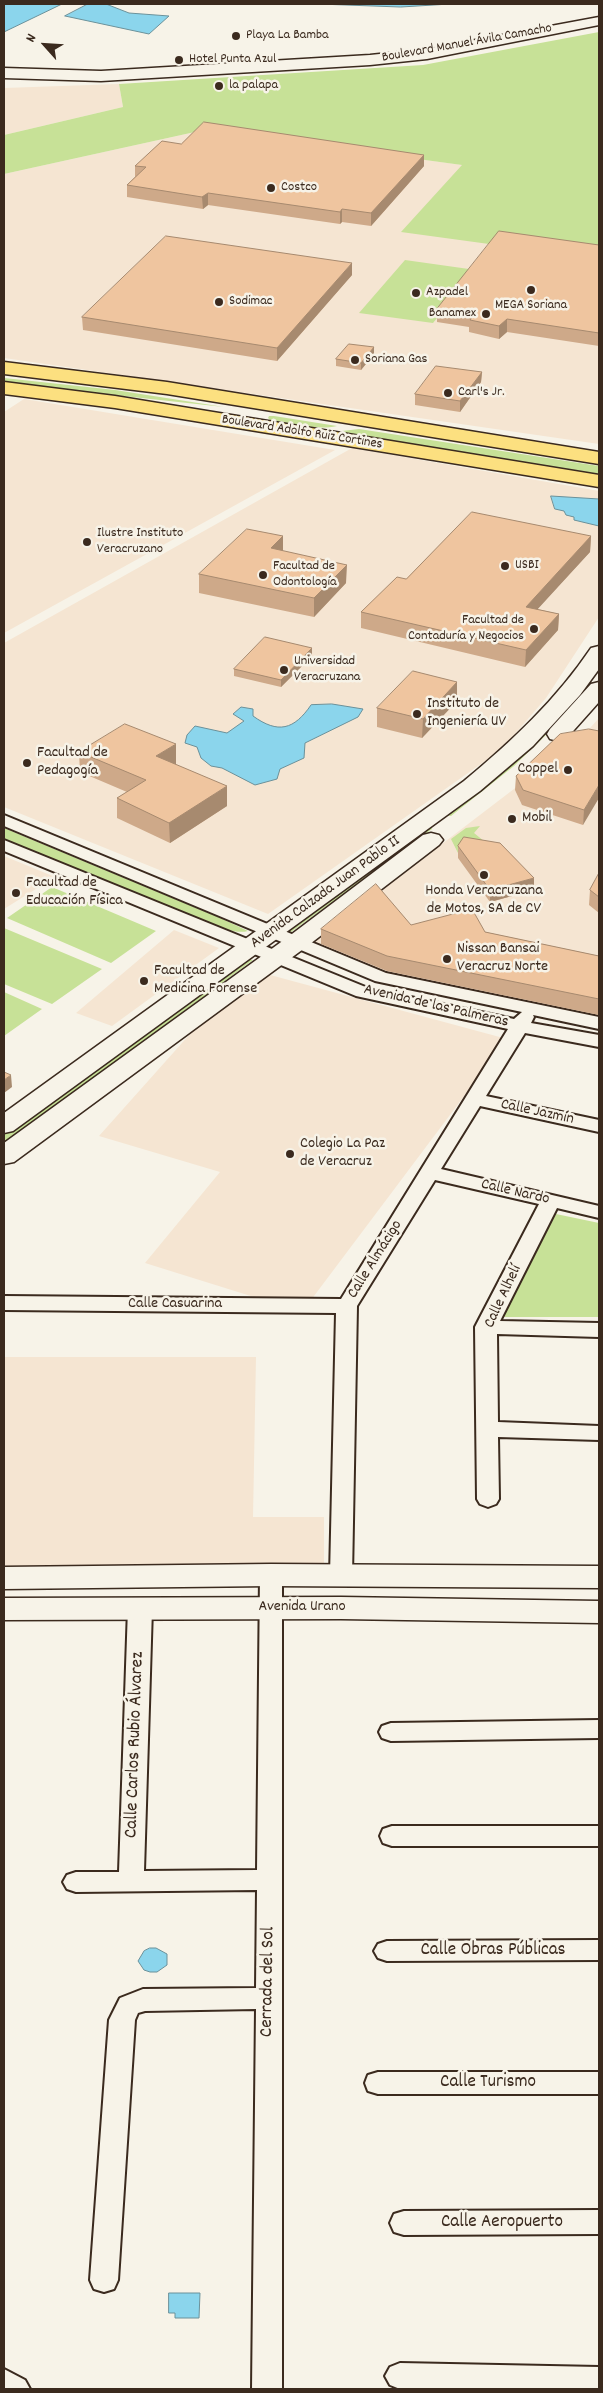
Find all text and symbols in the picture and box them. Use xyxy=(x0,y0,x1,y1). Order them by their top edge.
north arrow xyxy=(20,20,70,70)
street label: Boulevard Manuel Ávila Camacho xyxy=(381,21,553,67)
place label: Playa La Bamba xyxy=(246,28,329,44)
marker: Playa La Bamba xyxy=(230,30,242,42)
text: N xyxy=(21,31,42,46)
place label: Hotel Punta Azul xyxy=(189,52,276,68)
marker: Hotel Punta Azul xyxy=(173,54,185,66)
place label: la palapa xyxy=(229,78,278,94)
marker: la palapa xyxy=(213,80,225,92)
place label: Costco xyxy=(281,180,317,196)
marker: Costco xyxy=(265,182,277,194)
marker: MEGA Soriana xyxy=(525,284,537,296)
place label: Azpadel xyxy=(426,285,468,301)
marker: Azpadel xyxy=(410,287,422,299)
place label: Sodimac xyxy=(229,294,272,310)
marker: Sodimac xyxy=(213,296,225,308)
place label: MEGA Soriana xyxy=(495,298,567,314)
place label: Banamex xyxy=(429,306,476,322)
marker: Banamex xyxy=(480,308,492,320)
place label: Soriana Gas xyxy=(365,352,427,368)
marker: Soriana Gas xyxy=(349,354,361,366)
place label: Carl's Jr. xyxy=(458,385,504,401)
marker: Carl's Jr. xyxy=(442,387,454,399)
street label: Boulevard Adolfo Ruiz Cortines xyxy=(220,412,384,454)
place label: Ilustre Instituto Veracruzano xyxy=(97,526,183,558)
marker: Ilustre Instituto Veracruzano xyxy=(81,536,93,548)
place label: USBI xyxy=(515,558,539,574)
place label: Facultad de Odontología xyxy=(273,559,337,592)
marker: USBI xyxy=(499,560,511,572)
marker: Facultad de Odontología xyxy=(257,569,269,581)
place label: Facultad de Contaduría y Negocios xyxy=(408,613,524,646)
marker: Facultad de Contaduría y Negocios xyxy=(528,623,540,635)
place label: Universidad Veracruzana xyxy=(294,654,360,686)
marker: Universidad Veracruzana xyxy=(278,664,290,676)
place label: Instituto de Ingeniería UV xyxy=(427,695,506,733)
marker: Instituto de Ingeniería UV xyxy=(411,708,423,720)
place label: Facultad de Pedagogía xyxy=(37,744,108,782)
marker: Facultad de Pedagogía xyxy=(21,757,33,769)
place label: Coppel xyxy=(517,760,558,780)
marker: Coppel xyxy=(562,764,574,776)
place label: Mobil xyxy=(522,809,552,829)
marker: Mobil xyxy=(506,813,518,825)
street label: Avenida Calzada Juan Pablo II xyxy=(247,832,405,954)
marker: Honda Veracruzana de Motos, SA de CV xyxy=(478,869,490,881)
place label: Facultad de Educación Física xyxy=(26,874,123,912)
place label: Honda Veracruzana de Motos, SA de CV xyxy=(425,882,543,920)
marker: Facultad de Educación Física xyxy=(10,887,22,899)
place label: Nissan Bansai Veracruz Norte xyxy=(457,940,548,978)
marker: Nissan Bansai Veracruz Norte xyxy=(441,953,453,965)
place label: Facultad de Medicina Forense xyxy=(154,962,257,1000)
marker: Facultad de Medicina Forense xyxy=(138,975,150,987)
street label: Avenida de las Palmeras xyxy=(362,981,510,1033)
street label: Calle Jazmín xyxy=(499,1096,575,1130)
place label: Colegio La Paz de Veracruz xyxy=(300,1135,385,1173)
marker: Colegio La Paz de Veracruz xyxy=(284,1148,296,1160)
street label: Calle Nardo xyxy=(479,1176,551,1210)
street label: Calle Almácigo xyxy=(344,1217,408,1303)
street label: Calle Alhelí xyxy=(481,1262,527,1332)
street label: Calle Casuarina xyxy=(128,1295,222,1315)
street label: Avenida Urano xyxy=(258,1598,346,1618)
street label: Calle Carlos Rubio Álvarez xyxy=(121,1651,151,1839)
street label: Cerrada del Sol xyxy=(257,1927,281,2037)
street label: Calle Obras Públicas xyxy=(420,1940,566,1962)
street label: Calle Turismo xyxy=(440,2072,536,2094)
street label: Calle Aeropuerto xyxy=(441,2212,563,2234)

